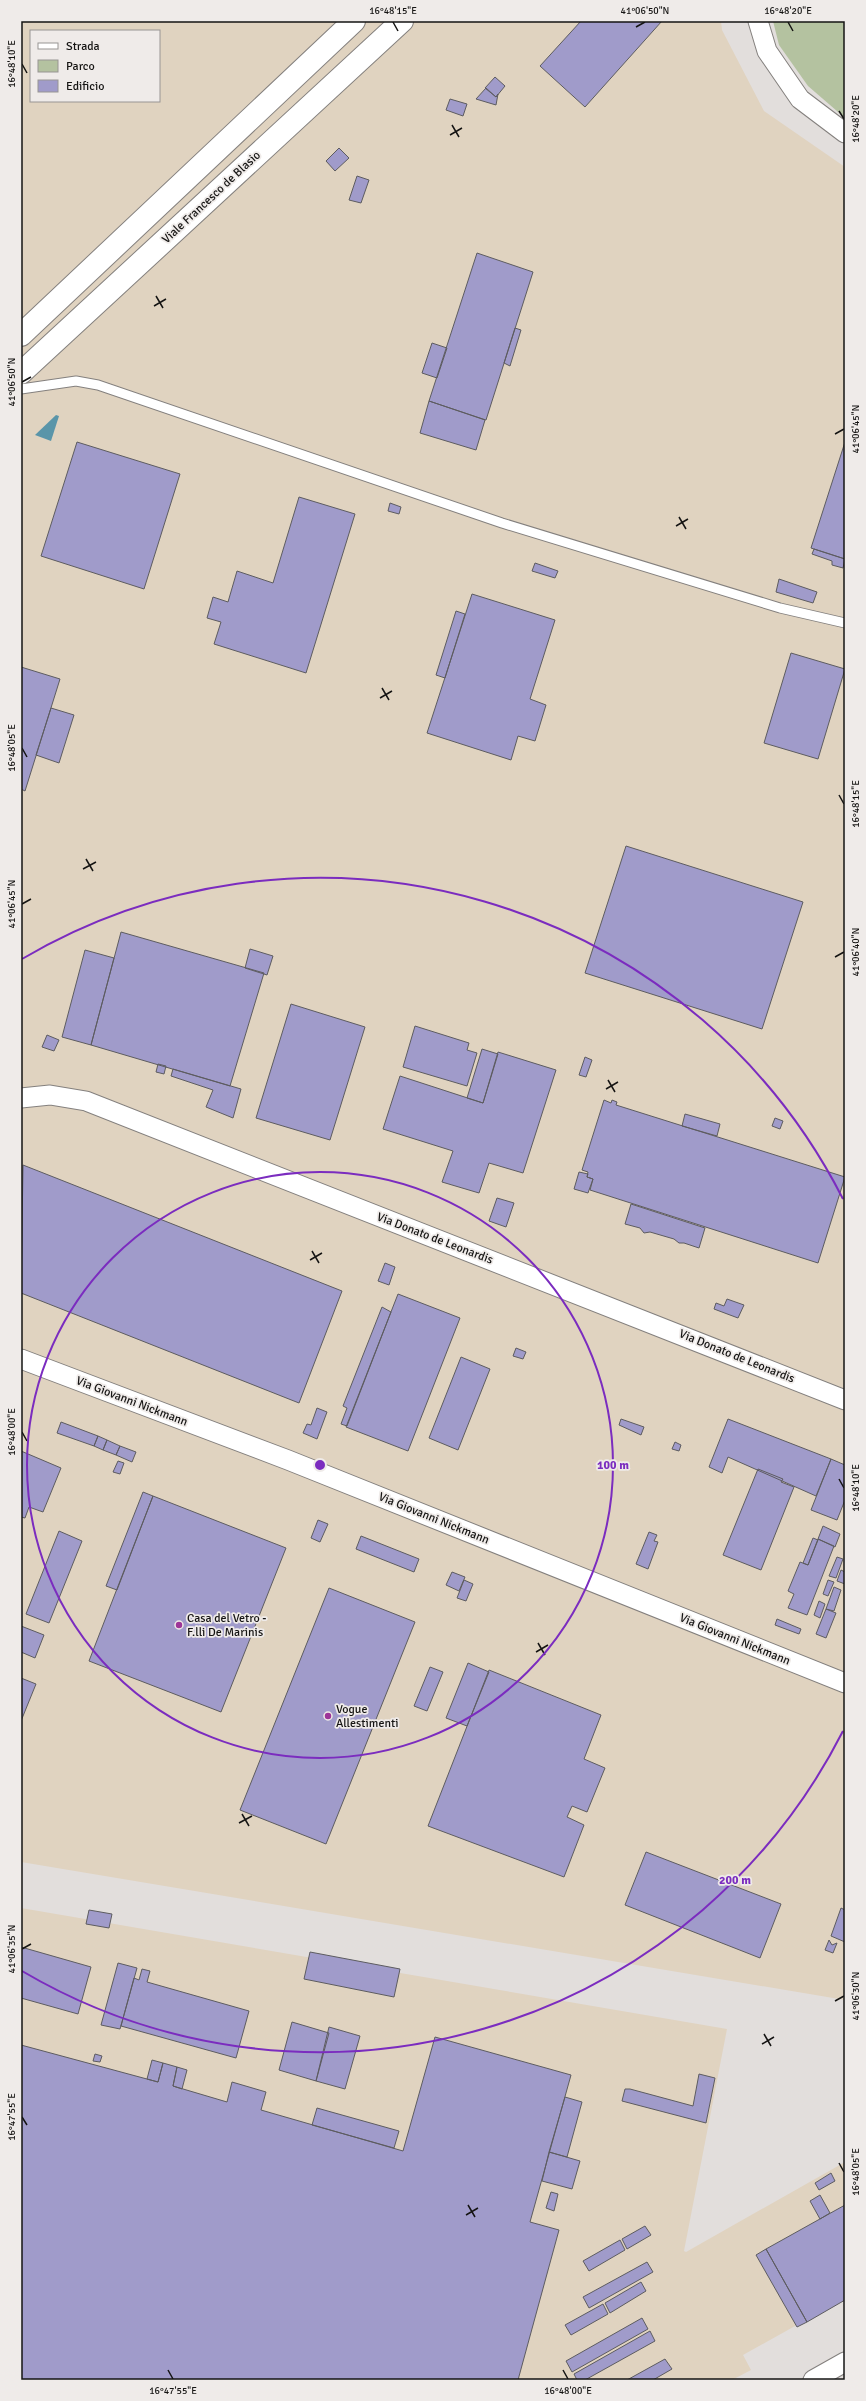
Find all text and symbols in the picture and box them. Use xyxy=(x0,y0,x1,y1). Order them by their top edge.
text: 16°48'15"E xyxy=(369,5,417,17)
text: 41°06'50"N xyxy=(621,5,669,17)
text: 16°48'20"E xyxy=(764,5,812,17)
legend xyxy=(30,30,160,102)
text: Strada xyxy=(66,39,100,54)
text: 16°48'10"E xyxy=(6,40,18,88)
text: Parco xyxy=(66,59,95,74)
text: Edificio xyxy=(66,79,104,94)
text: 16°48'20"E xyxy=(850,95,862,143)
street label: Viale Francesco de Blasio xyxy=(159,148,264,247)
text: 41°06'50"N xyxy=(6,358,18,406)
text: 41°06'45"N xyxy=(850,405,862,453)
text: 16°48'05"E xyxy=(6,724,18,772)
text: 16°48'15"E xyxy=(850,780,862,828)
text: 41°06'45"N xyxy=(6,880,18,928)
text: 41°06'40"N xyxy=(850,928,862,976)
street label: Via Donato de Leonardis xyxy=(375,1209,495,1268)
street label: Via Donato de Leonardis xyxy=(677,1326,797,1387)
street label: Via Giovanni Nickmann xyxy=(74,1373,190,1430)
text: 16°48'00"E xyxy=(6,1408,18,1456)
centre of rings xyxy=(313,1458,327,1472)
text: 100 m xyxy=(597,1458,629,1473)
text: 16°48'10"E xyxy=(850,1464,862,1512)
street label: Via Giovanni Nickmann xyxy=(376,1489,491,1548)
street label: Via Giovanni Nickmann xyxy=(677,1610,792,1669)
place label: Casa del Vetro - F.lli De Marinis xyxy=(187,1611,267,1640)
marker: Casa del Vetro - F.lli De Marinis xyxy=(174,1620,184,1630)
place label: Vogue Allestimenti xyxy=(336,1702,398,1731)
marker: Vogue Allestimenti xyxy=(323,1711,333,1721)
text: 200 m xyxy=(719,1873,751,1888)
text: 41°06'35"N xyxy=(6,1925,18,1973)
text: 41°06'30"N xyxy=(850,1972,862,2020)
text: 16°47'55"E xyxy=(6,2093,18,2141)
text: 16°48'05"E xyxy=(850,2148,862,2196)
text: 16°47'55"E xyxy=(149,2385,197,2397)
text: 16°48'00"E xyxy=(544,2385,592,2397)

